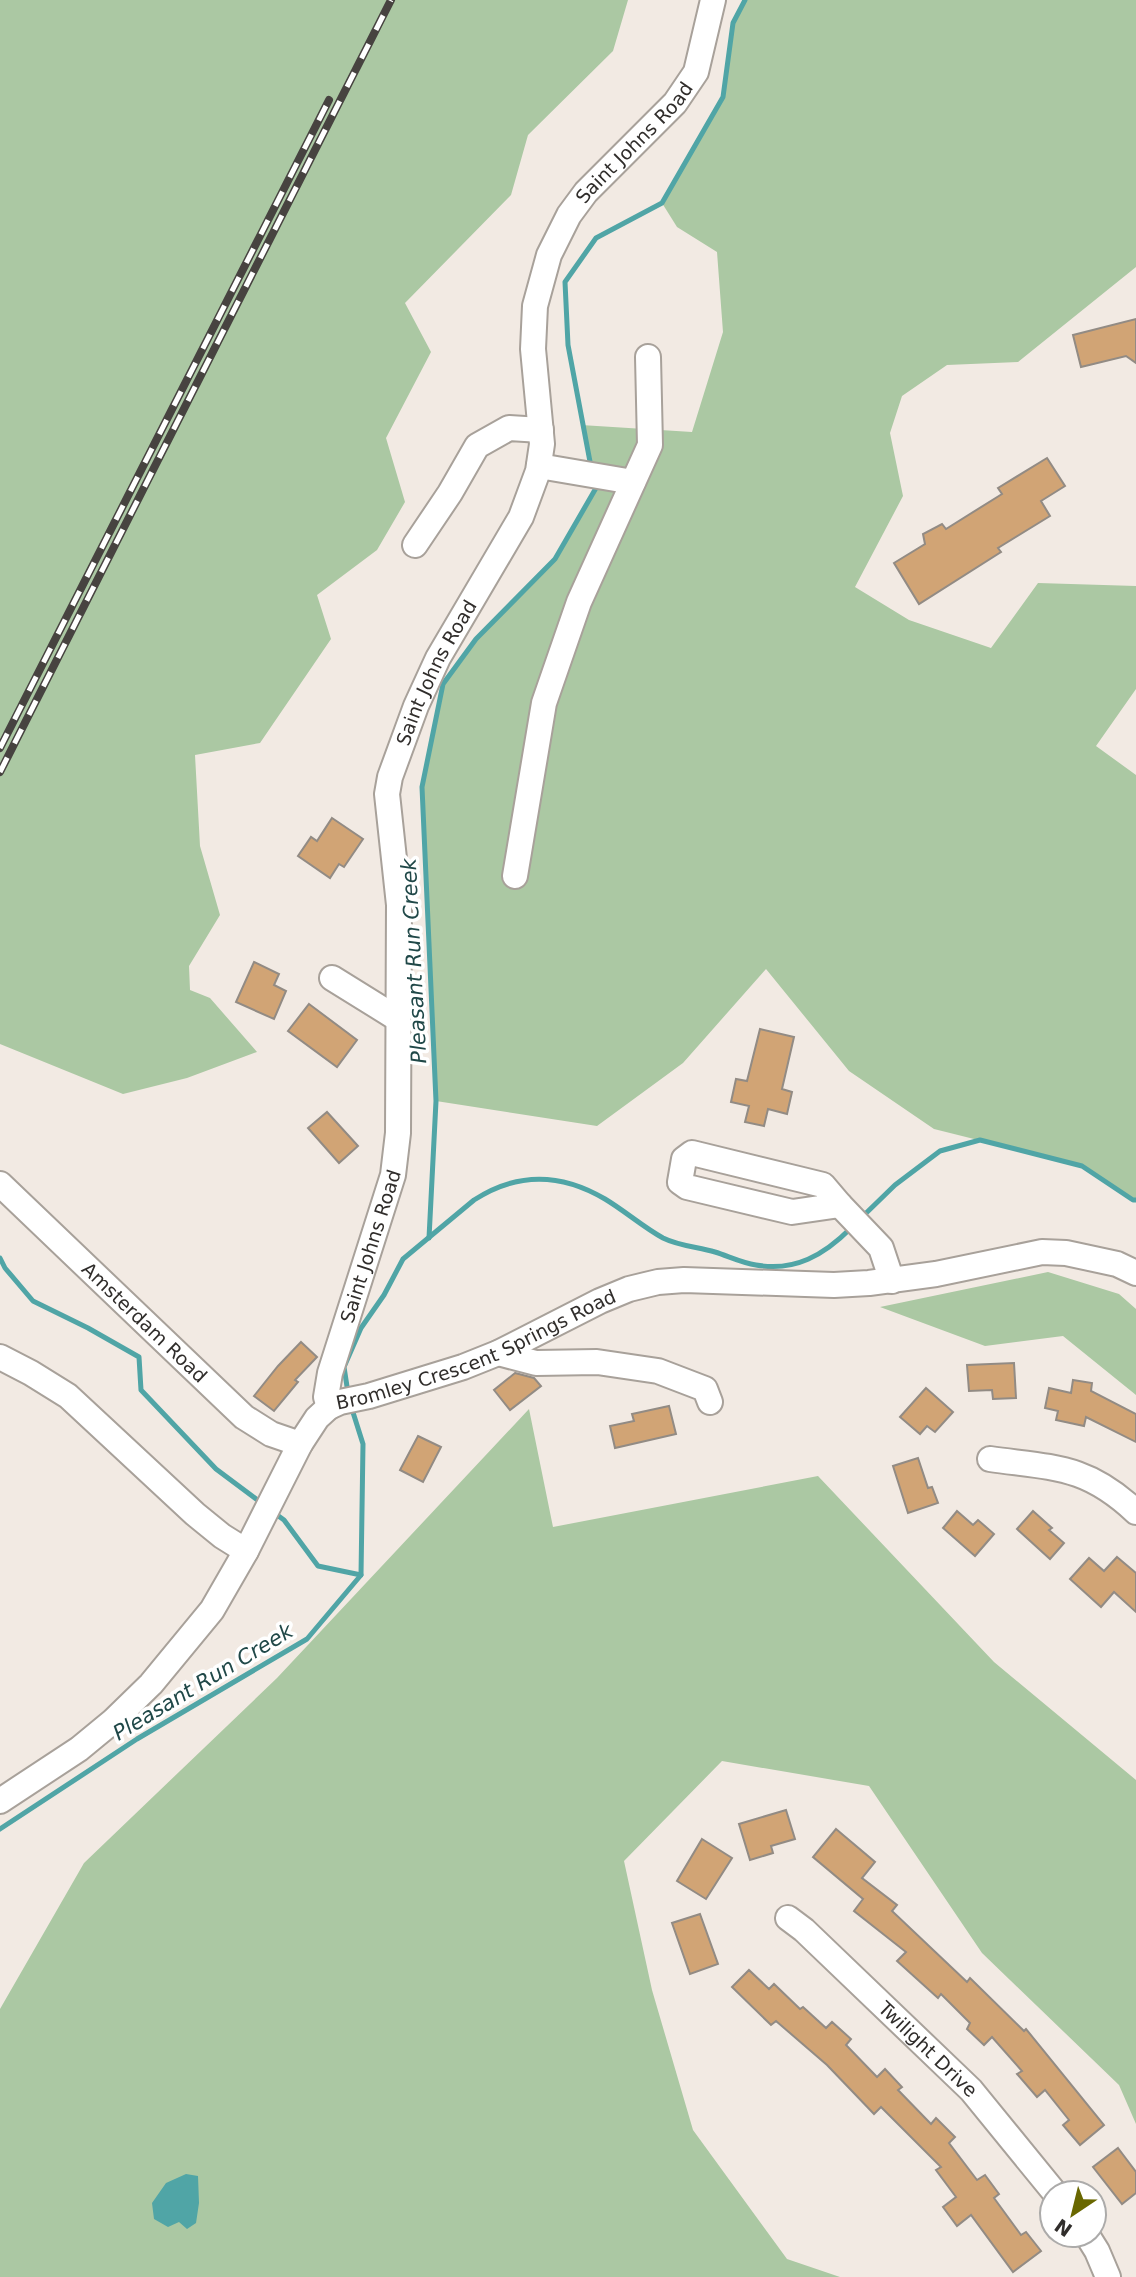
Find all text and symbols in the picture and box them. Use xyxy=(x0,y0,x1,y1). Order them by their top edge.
street label: Saint Johns Road xyxy=(571,78,697,207)
street label: Saint Johns Road xyxy=(392,596,481,748)
water label: Pleasant Run Creek xyxy=(397,857,431,1064)
street label: Saint Johns Road xyxy=(336,1167,405,1325)
street label: Amsterdam Road xyxy=(78,1258,212,1387)
street label: Bromley Crescent Springs Road xyxy=(334,1285,619,1414)
water label: Pleasant Run Creek xyxy=(109,1618,298,1745)
street label: Twilight Drive xyxy=(874,1996,982,2101)
north arrow xyxy=(1038,2179,1108,2249)
text: N xyxy=(1050,2214,1076,2241)

